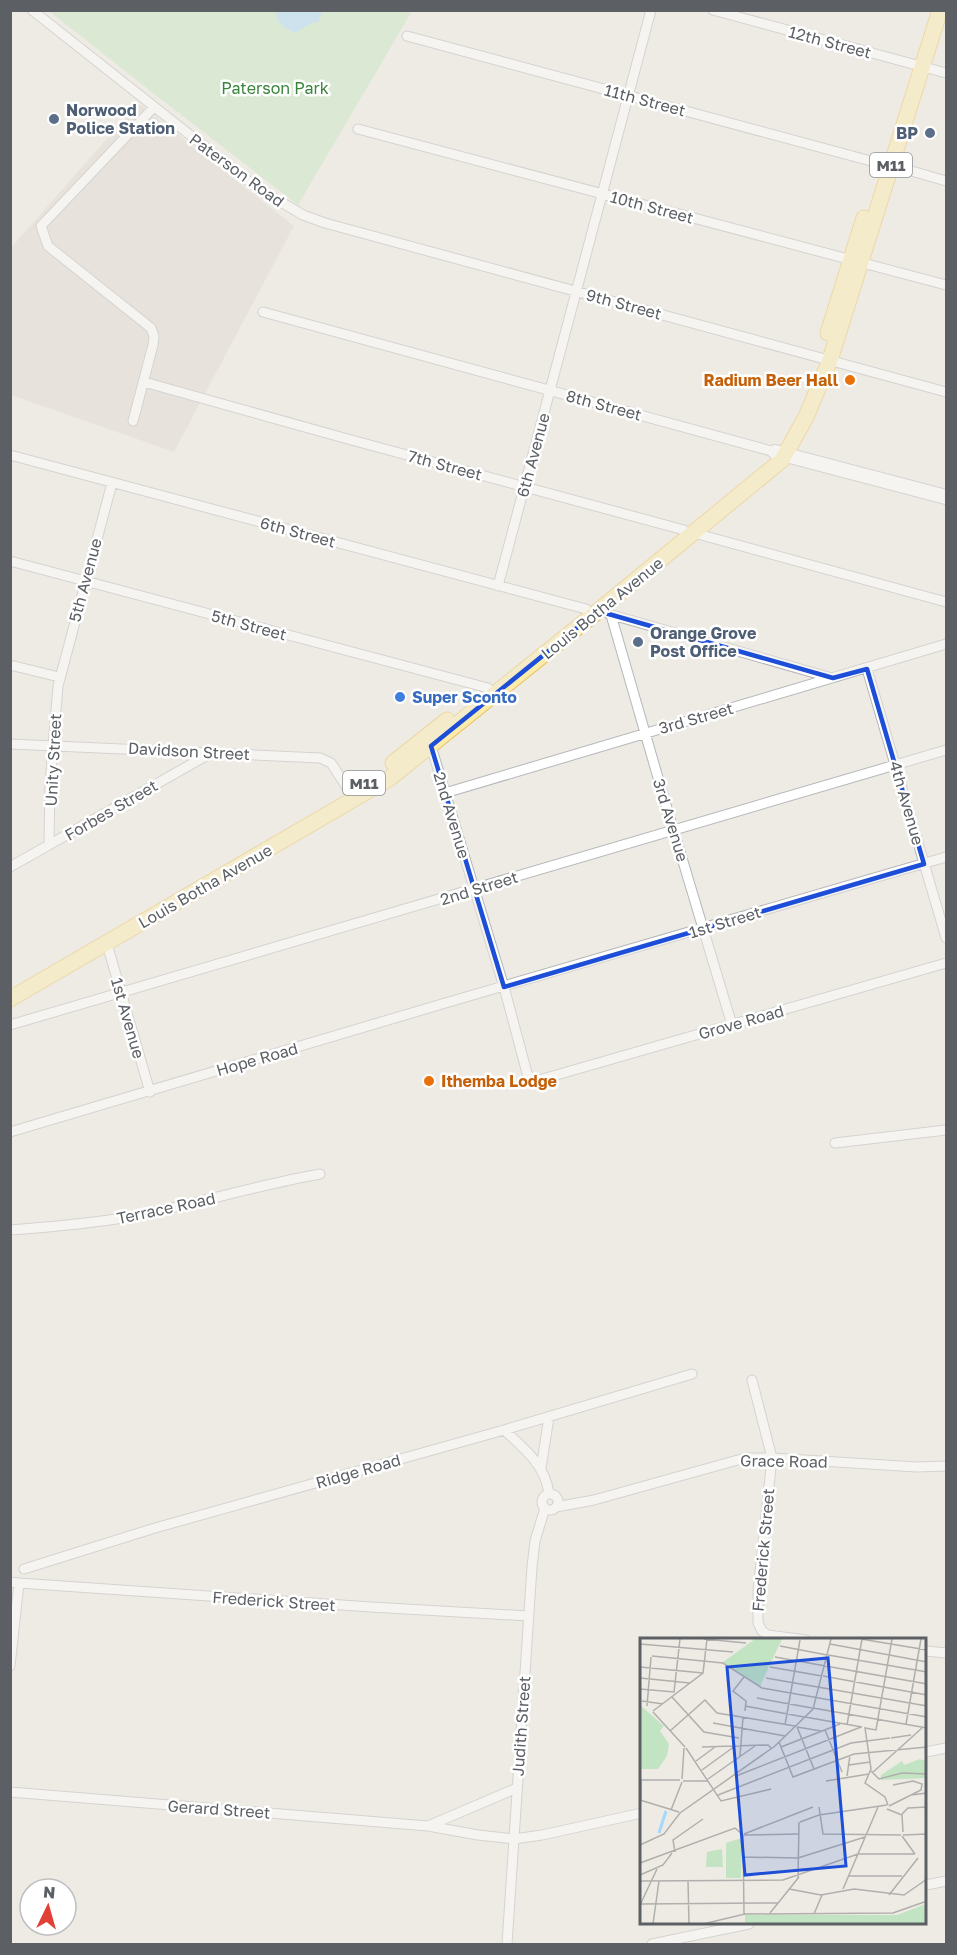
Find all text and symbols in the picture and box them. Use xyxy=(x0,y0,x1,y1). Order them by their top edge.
street label: 12th Street xyxy=(787,21,873,63)
park label: Paterson Park xyxy=(221,78,329,98)
street label: 11th Street xyxy=(602,80,688,120)
place label: Norwood Police Station xyxy=(66,100,175,138)
marker: Norwood Police Station xyxy=(47,112,61,126)
place label: BP xyxy=(896,123,918,143)
marker: BP xyxy=(923,126,937,140)
street label: Paterson Road xyxy=(186,129,288,211)
road number: M11 xyxy=(870,153,912,177)
street label: 10th Street xyxy=(608,186,696,228)
street label: 9th Street xyxy=(584,284,664,324)
place label: Radium Beer Hall xyxy=(704,370,839,390)
marker: Radium Beer Hall xyxy=(843,373,857,387)
street label: 8th Street xyxy=(564,385,644,425)
street label: 6th Avenue xyxy=(512,411,554,499)
street label: 7th Street xyxy=(406,445,484,485)
street label: 6th Street xyxy=(258,512,338,552)
street label: 5th Avenue xyxy=(64,536,106,624)
street label: Louis Botha Avenue xyxy=(537,553,667,663)
street label: 5th Street xyxy=(209,605,289,645)
place label: Orange Grove Post Office xyxy=(650,623,756,661)
marker: Orange Grove Post Office xyxy=(631,635,645,649)
place label: Super Sconto xyxy=(412,687,517,707)
marker: Super Sconto xyxy=(393,690,407,704)
street label: 3rd Street xyxy=(656,698,736,738)
street label: Unity Street xyxy=(41,713,65,807)
street label: Davidson Street xyxy=(127,738,251,764)
street label: 4th Avenue xyxy=(885,759,929,847)
street label: 2nd Avenue xyxy=(429,769,475,861)
road number: M11 xyxy=(343,771,385,795)
street label: Forbes Street xyxy=(61,775,161,845)
street label: 3rd Avenue xyxy=(649,776,693,864)
street label: Louis Botha Avenue xyxy=(135,840,275,932)
street label: 2nd Street xyxy=(438,867,520,909)
street label: 1st Street xyxy=(687,902,763,942)
street label: 1st Avenue xyxy=(107,975,149,1061)
street label: Grove Road xyxy=(696,1000,786,1044)
street label: Hope Road xyxy=(214,1038,300,1080)
place label: Ithemba Lodge xyxy=(441,1071,557,1091)
marker: Ithemba Lodge xyxy=(422,1074,436,1088)
street label: Terrace Road xyxy=(115,1188,217,1228)
street label: Ridge Road xyxy=(313,1449,403,1493)
street label: Grace Road xyxy=(740,1450,828,1472)
street label: Frederick Street xyxy=(748,1488,778,1612)
street label: Frederick Street xyxy=(212,1587,336,1615)
inset map xyxy=(640,1638,927,1925)
street label: Judith Street xyxy=(508,1675,534,1777)
street label: Gerard Street xyxy=(167,1795,271,1823)
north arrow xyxy=(18,1877,78,1937)
text: N xyxy=(42,1882,56,1903)

